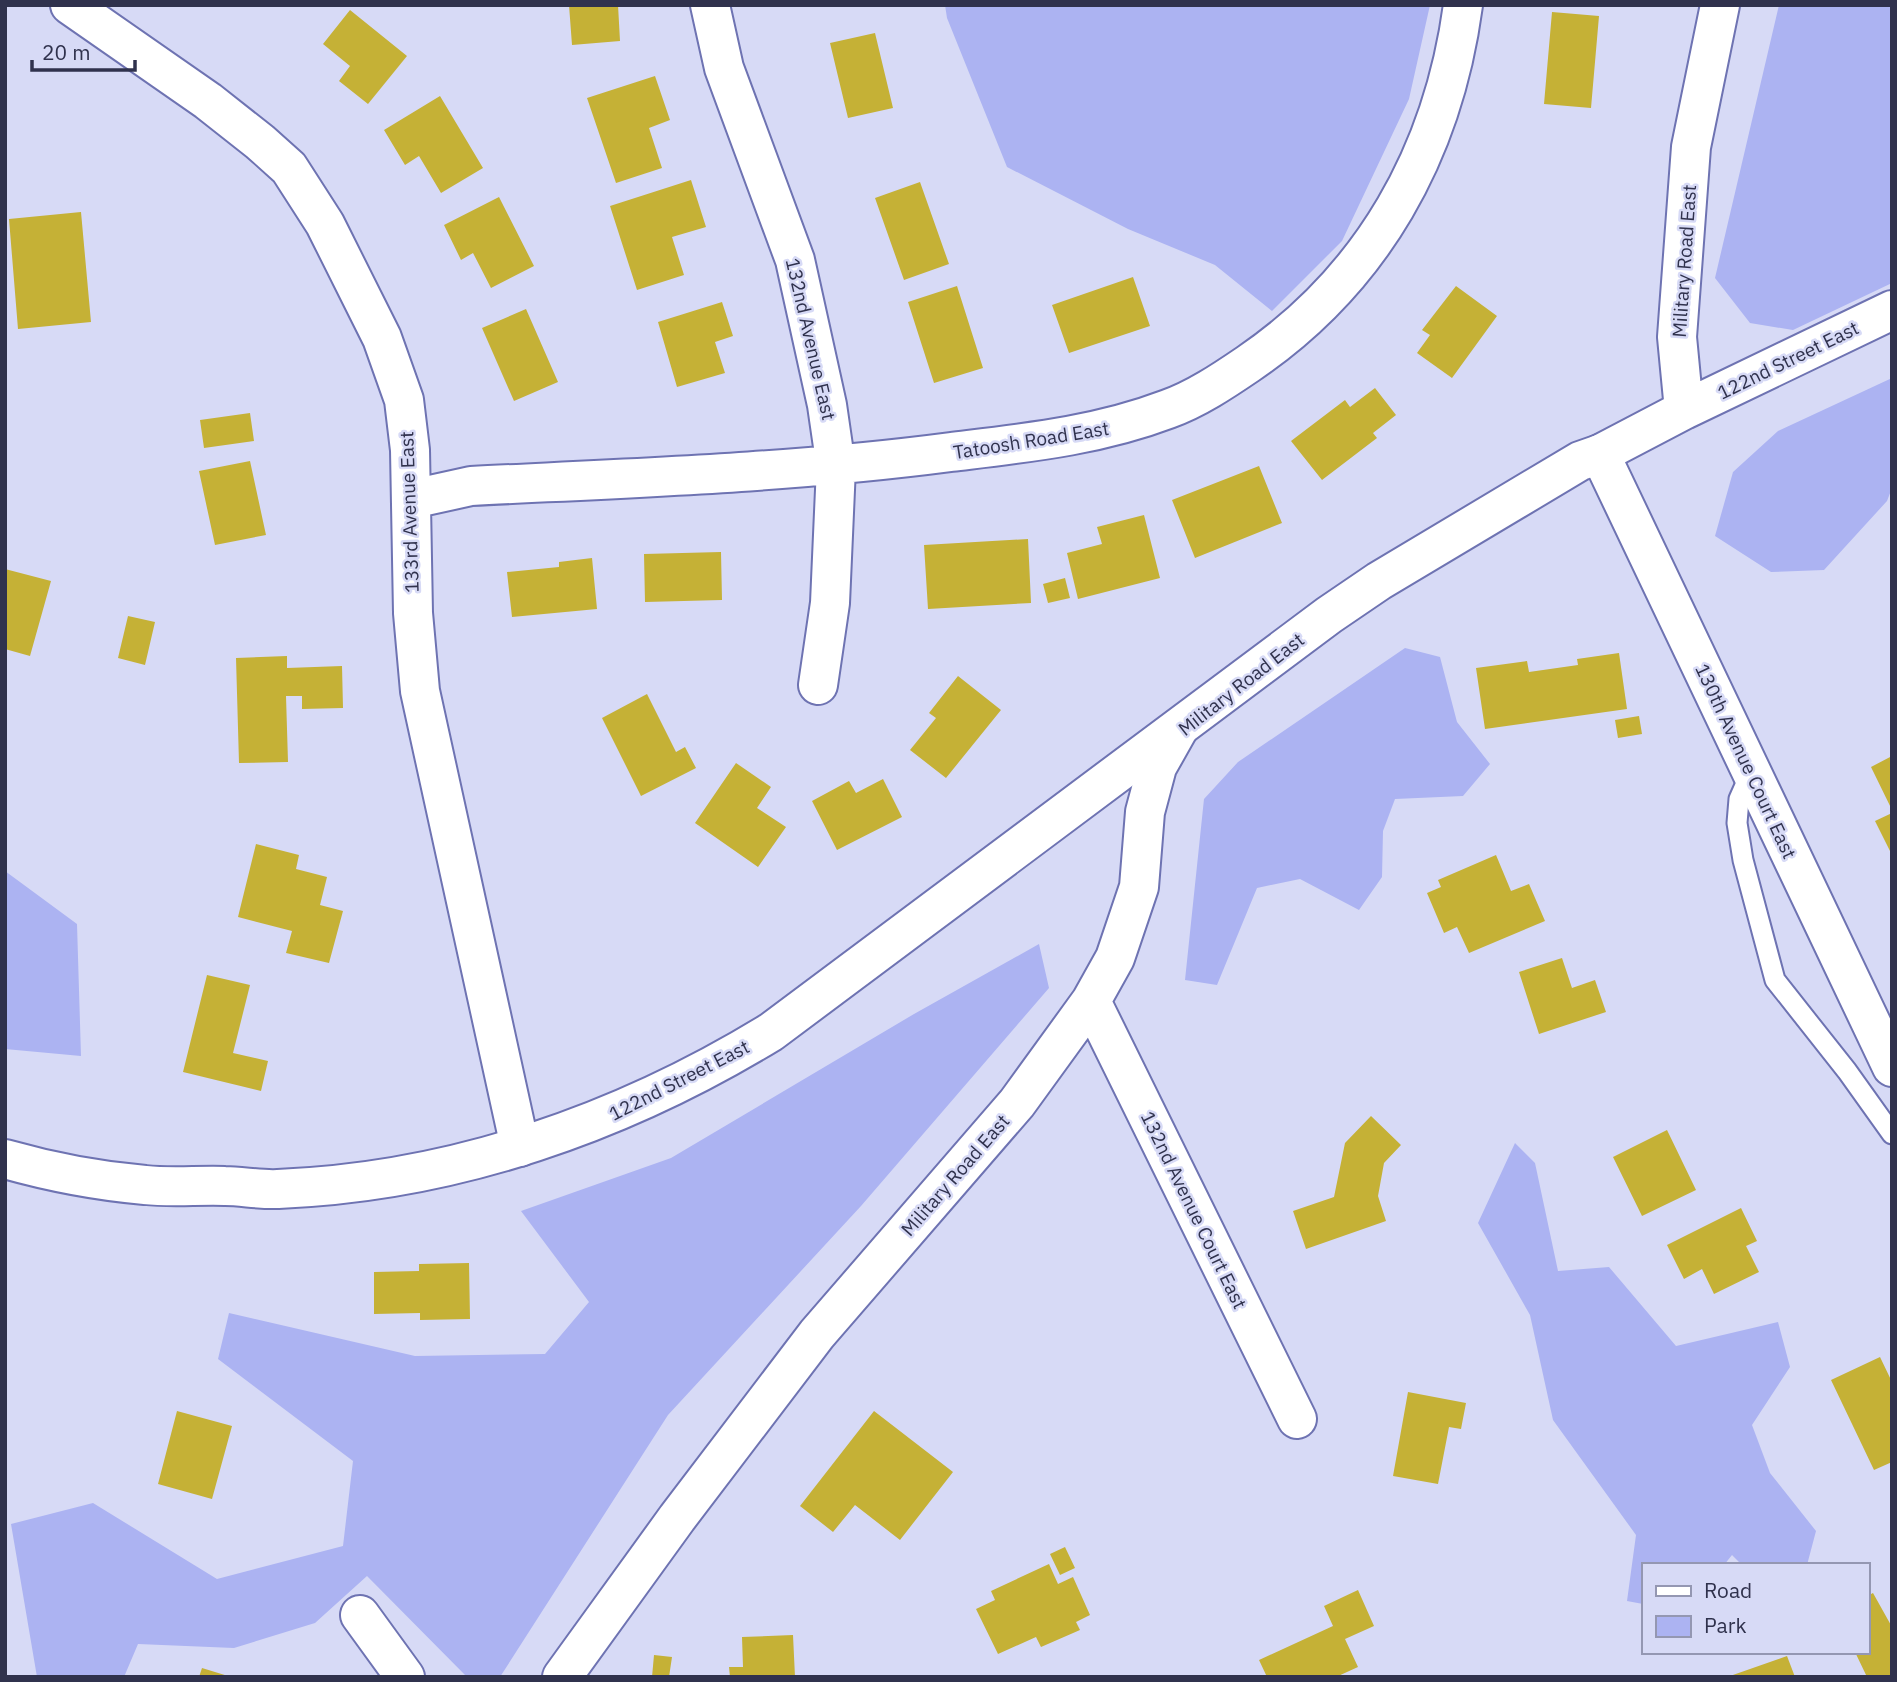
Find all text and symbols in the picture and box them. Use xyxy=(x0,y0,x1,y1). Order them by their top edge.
scale bar xyxy=(32,28,135,72)
text: 20 m xyxy=(42,38,91,66)
street label: Military Road East xyxy=(1667,184,1701,338)
street label: 132nd Avenue East xyxy=(781,256,841,422)
street label: 122nd Street East xyxy=(1713,315,1863,405)
street label: Tatoosh Road East xyxy=(951,416,1111,464)
street label: 133rd Avenue East xyxy=(394,431,424,593)
street label: Military Road East xyxy=(1173,627,1309,741)
street label: 130th Avenue Court East xyxy=(1690,660,1802,862)
street label: 122nd Street East xyxy=(605,1034,753,1126)
street label: 132nd Avenue Court East xyxy=(1136,1107,1252,1313)
street label: Military Road East xyxy=(896,1109,1014,1241)
legend xyxy=(1642,1563,1869,1654)
text: Road xyxy=(1704,1576,1752,1604)
text: Park xyxy=(1704,1611,1747,1639)

